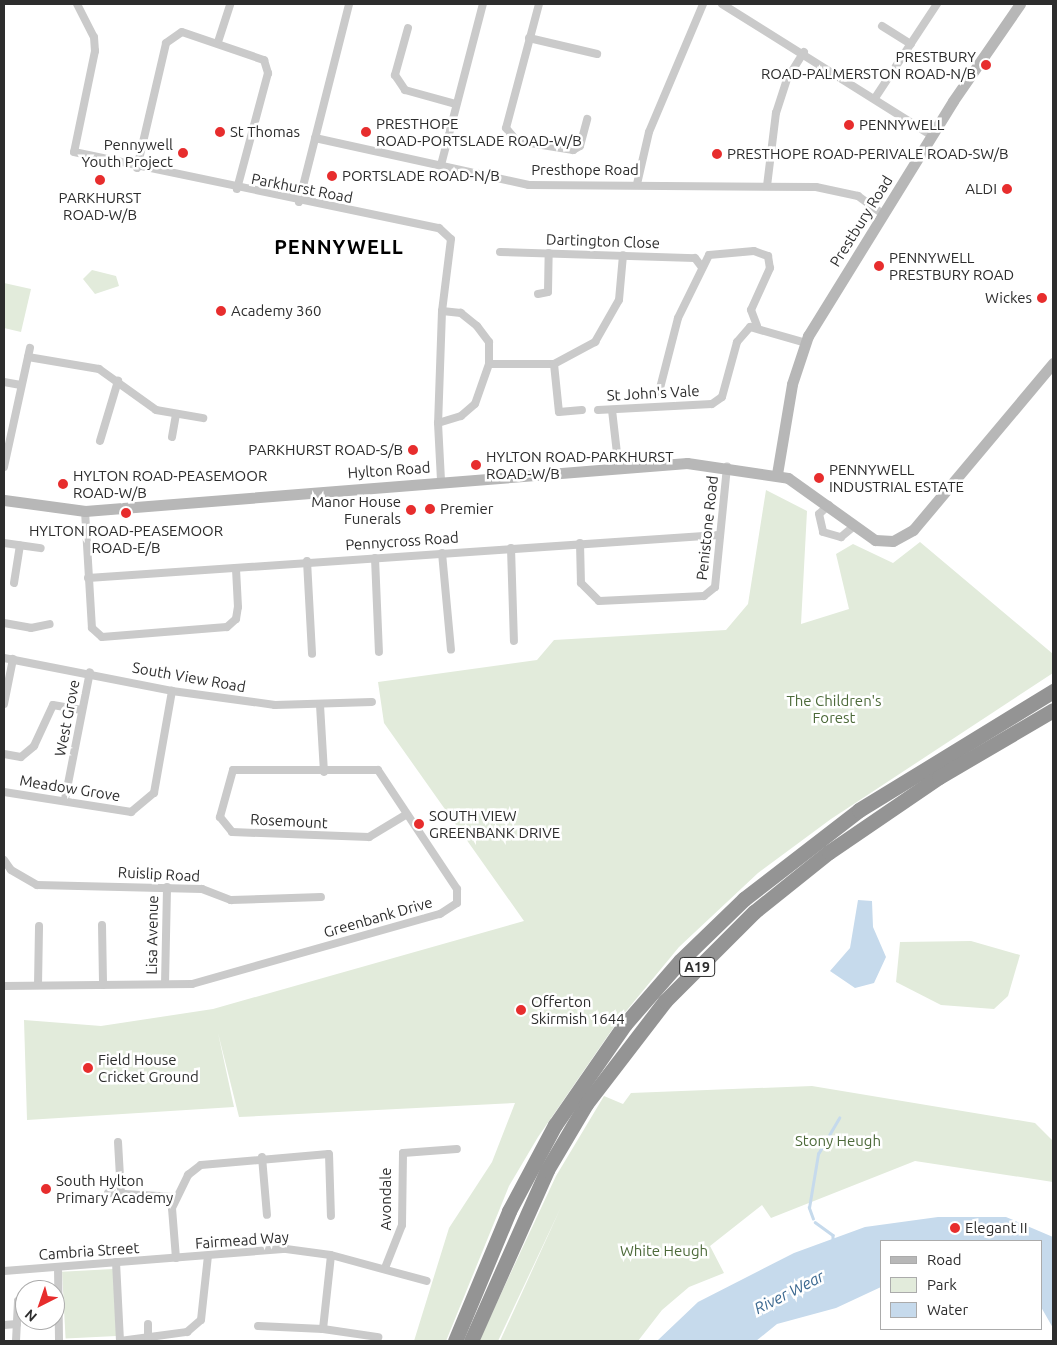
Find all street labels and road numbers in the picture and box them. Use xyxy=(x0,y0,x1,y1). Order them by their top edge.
street label: Presthope Road xyxy=(531,161,639,179)
street label: Parkhurst Road xyxy=(250,169,354,207)
street label: Prestbury Road xyxy=(826,172,896,270)
street label: Dartington Close xyxy=(546,230,660,252)
street label: St John's Vale xyxy=(606,382,700,404)
street label: Hylton Road xyxy=(347,458,431,482)
street label: Penistone Road xyxy=(693,475,721,581)
street label: Pennycross Road xyxy=(345,528,459,554)
street label: South View Road xyxy=(131,658,247,696)
street label: West Grove xyxy=(51,678,83,758)
street label: Meadow Grove xyxy=(18,771,122,805)
street label: Rosemount xyxy=(250,810,328,832)
street label: Ruislip Road xyxy=(117,863,201,885)
street label: Greenbank Drive xyxy=(322,893,434,941)
street label: Lisa Avenue xyxy=(142,895,162,975)
road number: A19 xyxy=(678,956,716,979)
street label: Avondale xyxy=(377,1168,395,1230)
street label: Fairmead Way xyxy=(194,1228,290,1252)
street label: Cambria Street xyxy=(38,1238,140,1264)

